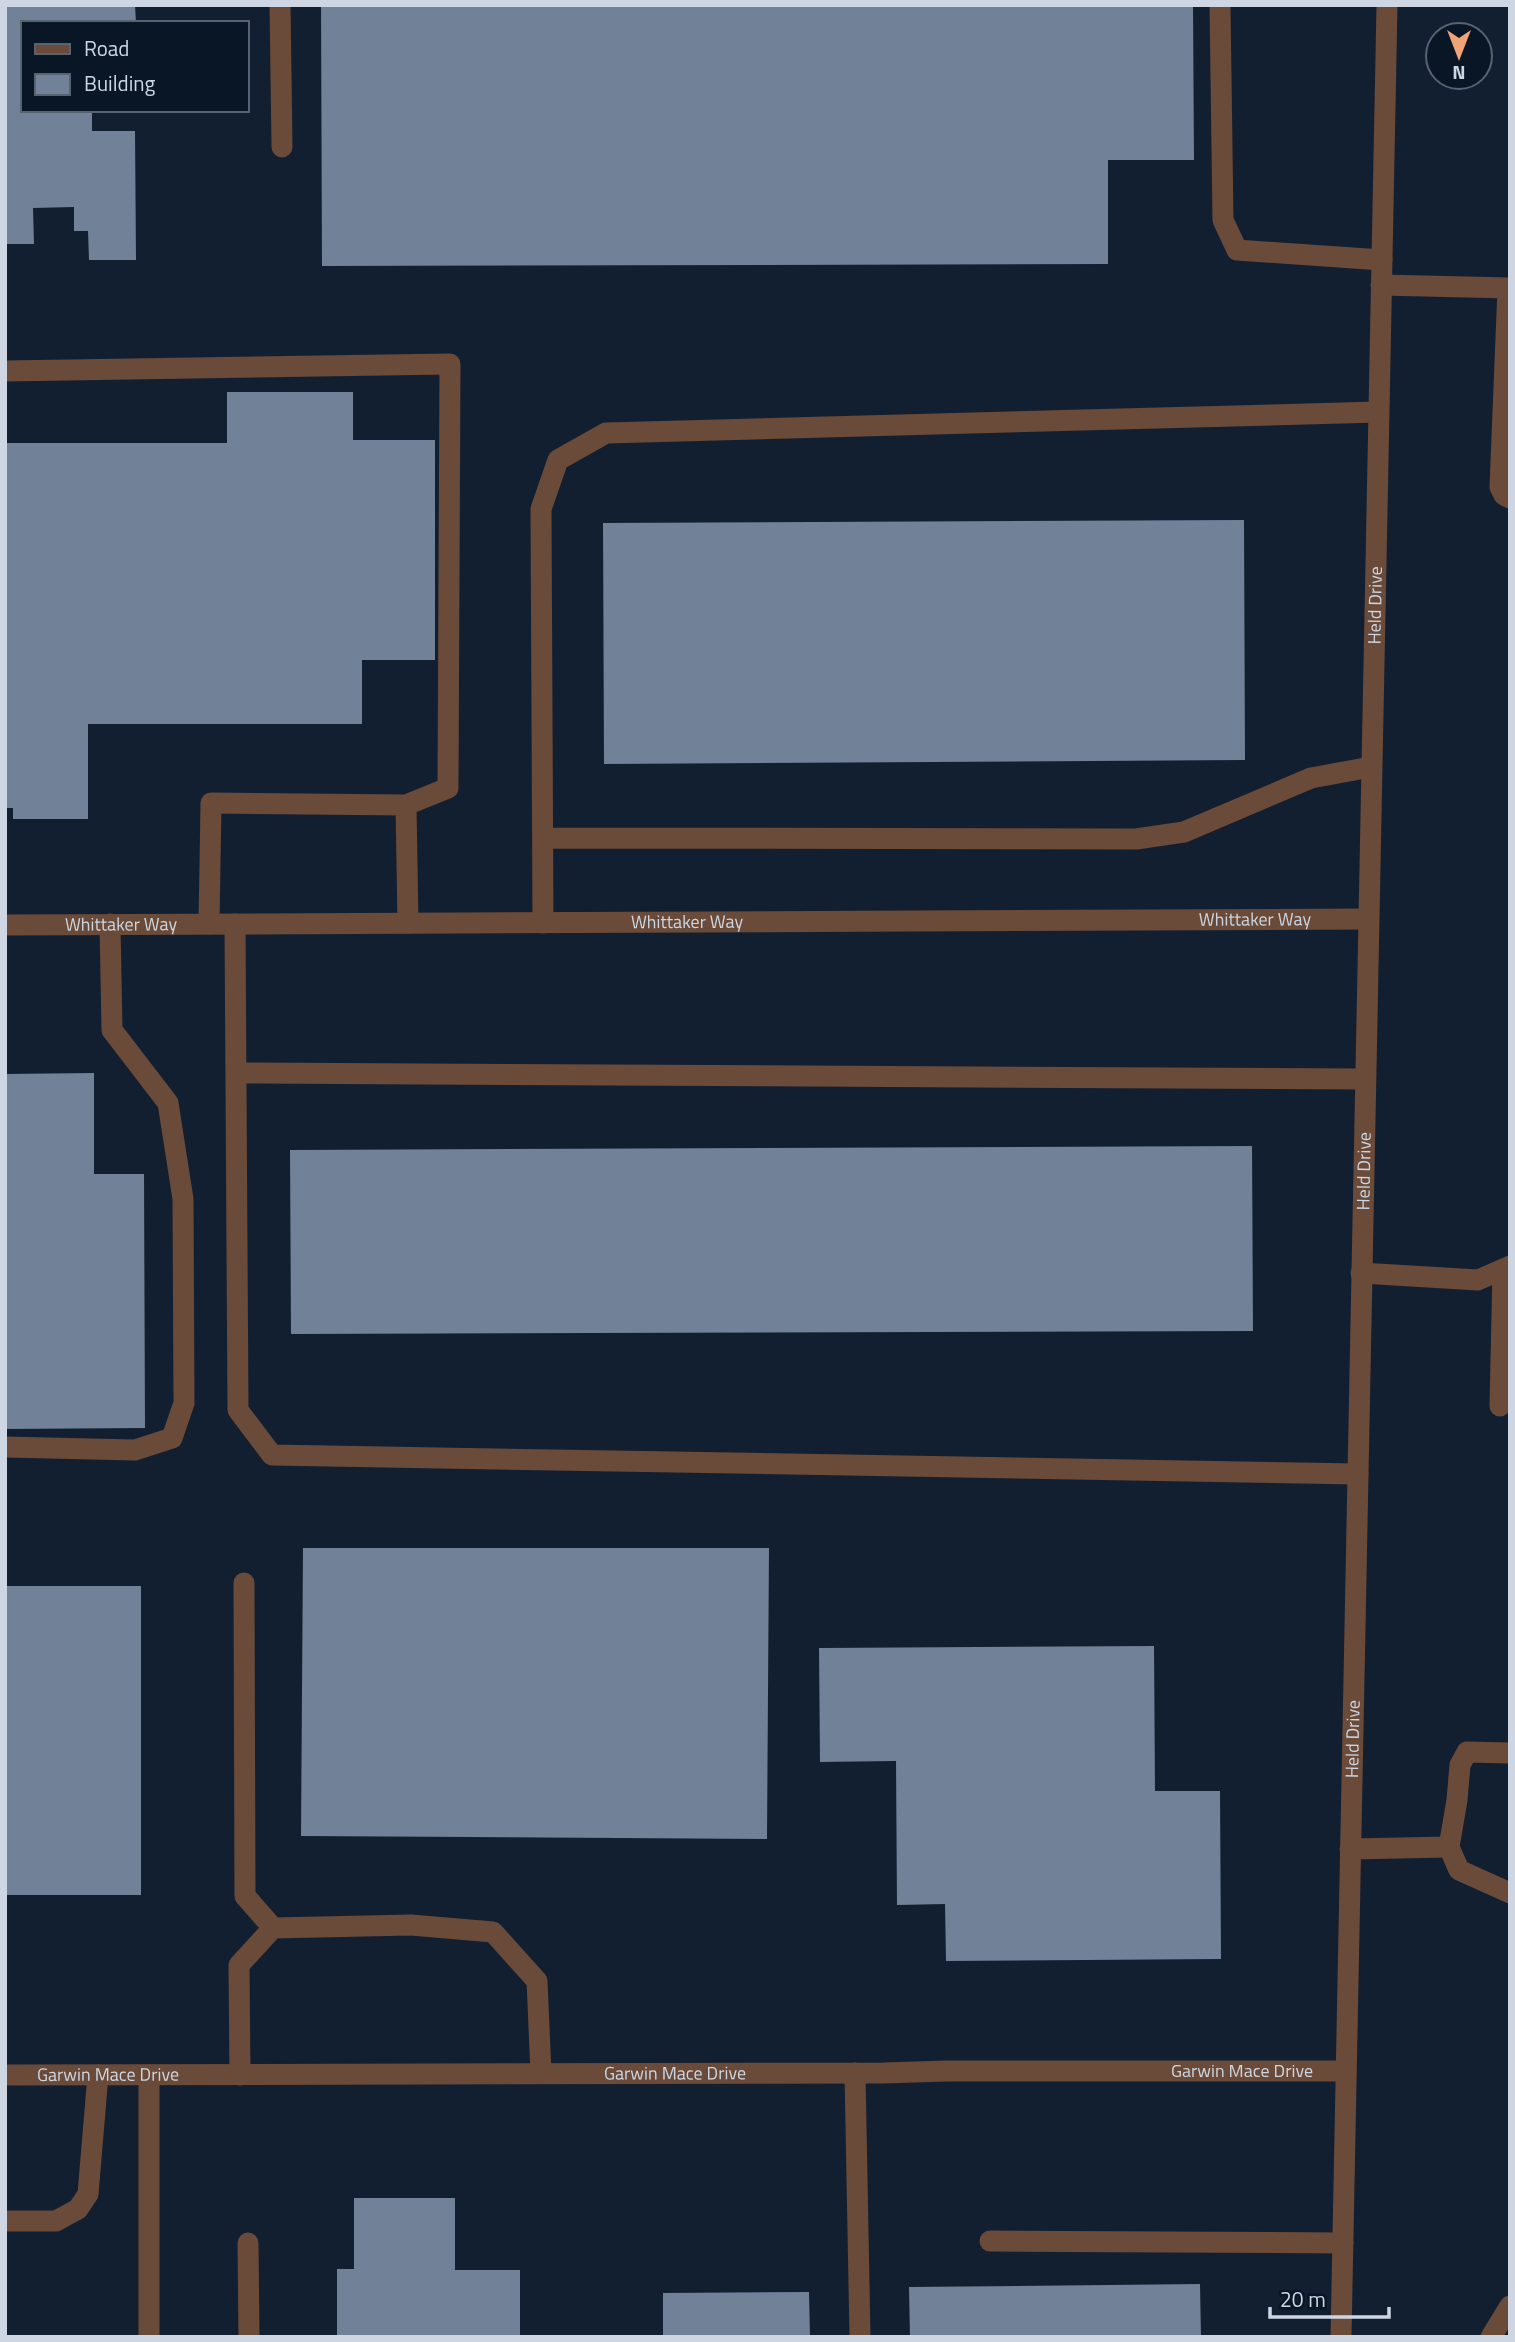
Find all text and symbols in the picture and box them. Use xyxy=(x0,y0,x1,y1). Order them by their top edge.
legend xyxy=(21,21,248,112)
north arrow xyxy=(1424,21,1494,91)
text: Road xyxy=(84,32,129,64)
text: N xyxy=(1452,59,1466,88)
text: Building xyxy=(84,67,156,99)
street label: Held Drive xyxy=(1360,566,1389,645)
street label: Whittaker Way xyxy=(1199,905,1311,933)
street label: Whittaker Way xyxy=(631,908,743,935)
street label: Whittaker Way xyxy=(65,910,177,938)
street label: Held Drive xyxy=(1349,1132,1378,1211)
street label: Held Drive xyxy=(1338,1700,1367,1778)
street label: Garwin Mace Drive xyxy=(1171,2057,1313,2084)
street label: Garwin Mace Drive xyxy=(604,2059,746,2087)
street label: Garwin Mace Drive xyxy=(37,2061,179,2088)
scale bar xyxy=(1270,2276,1389,2320)
text: 20 m xyxy=(1280,2283,1326,2315)

